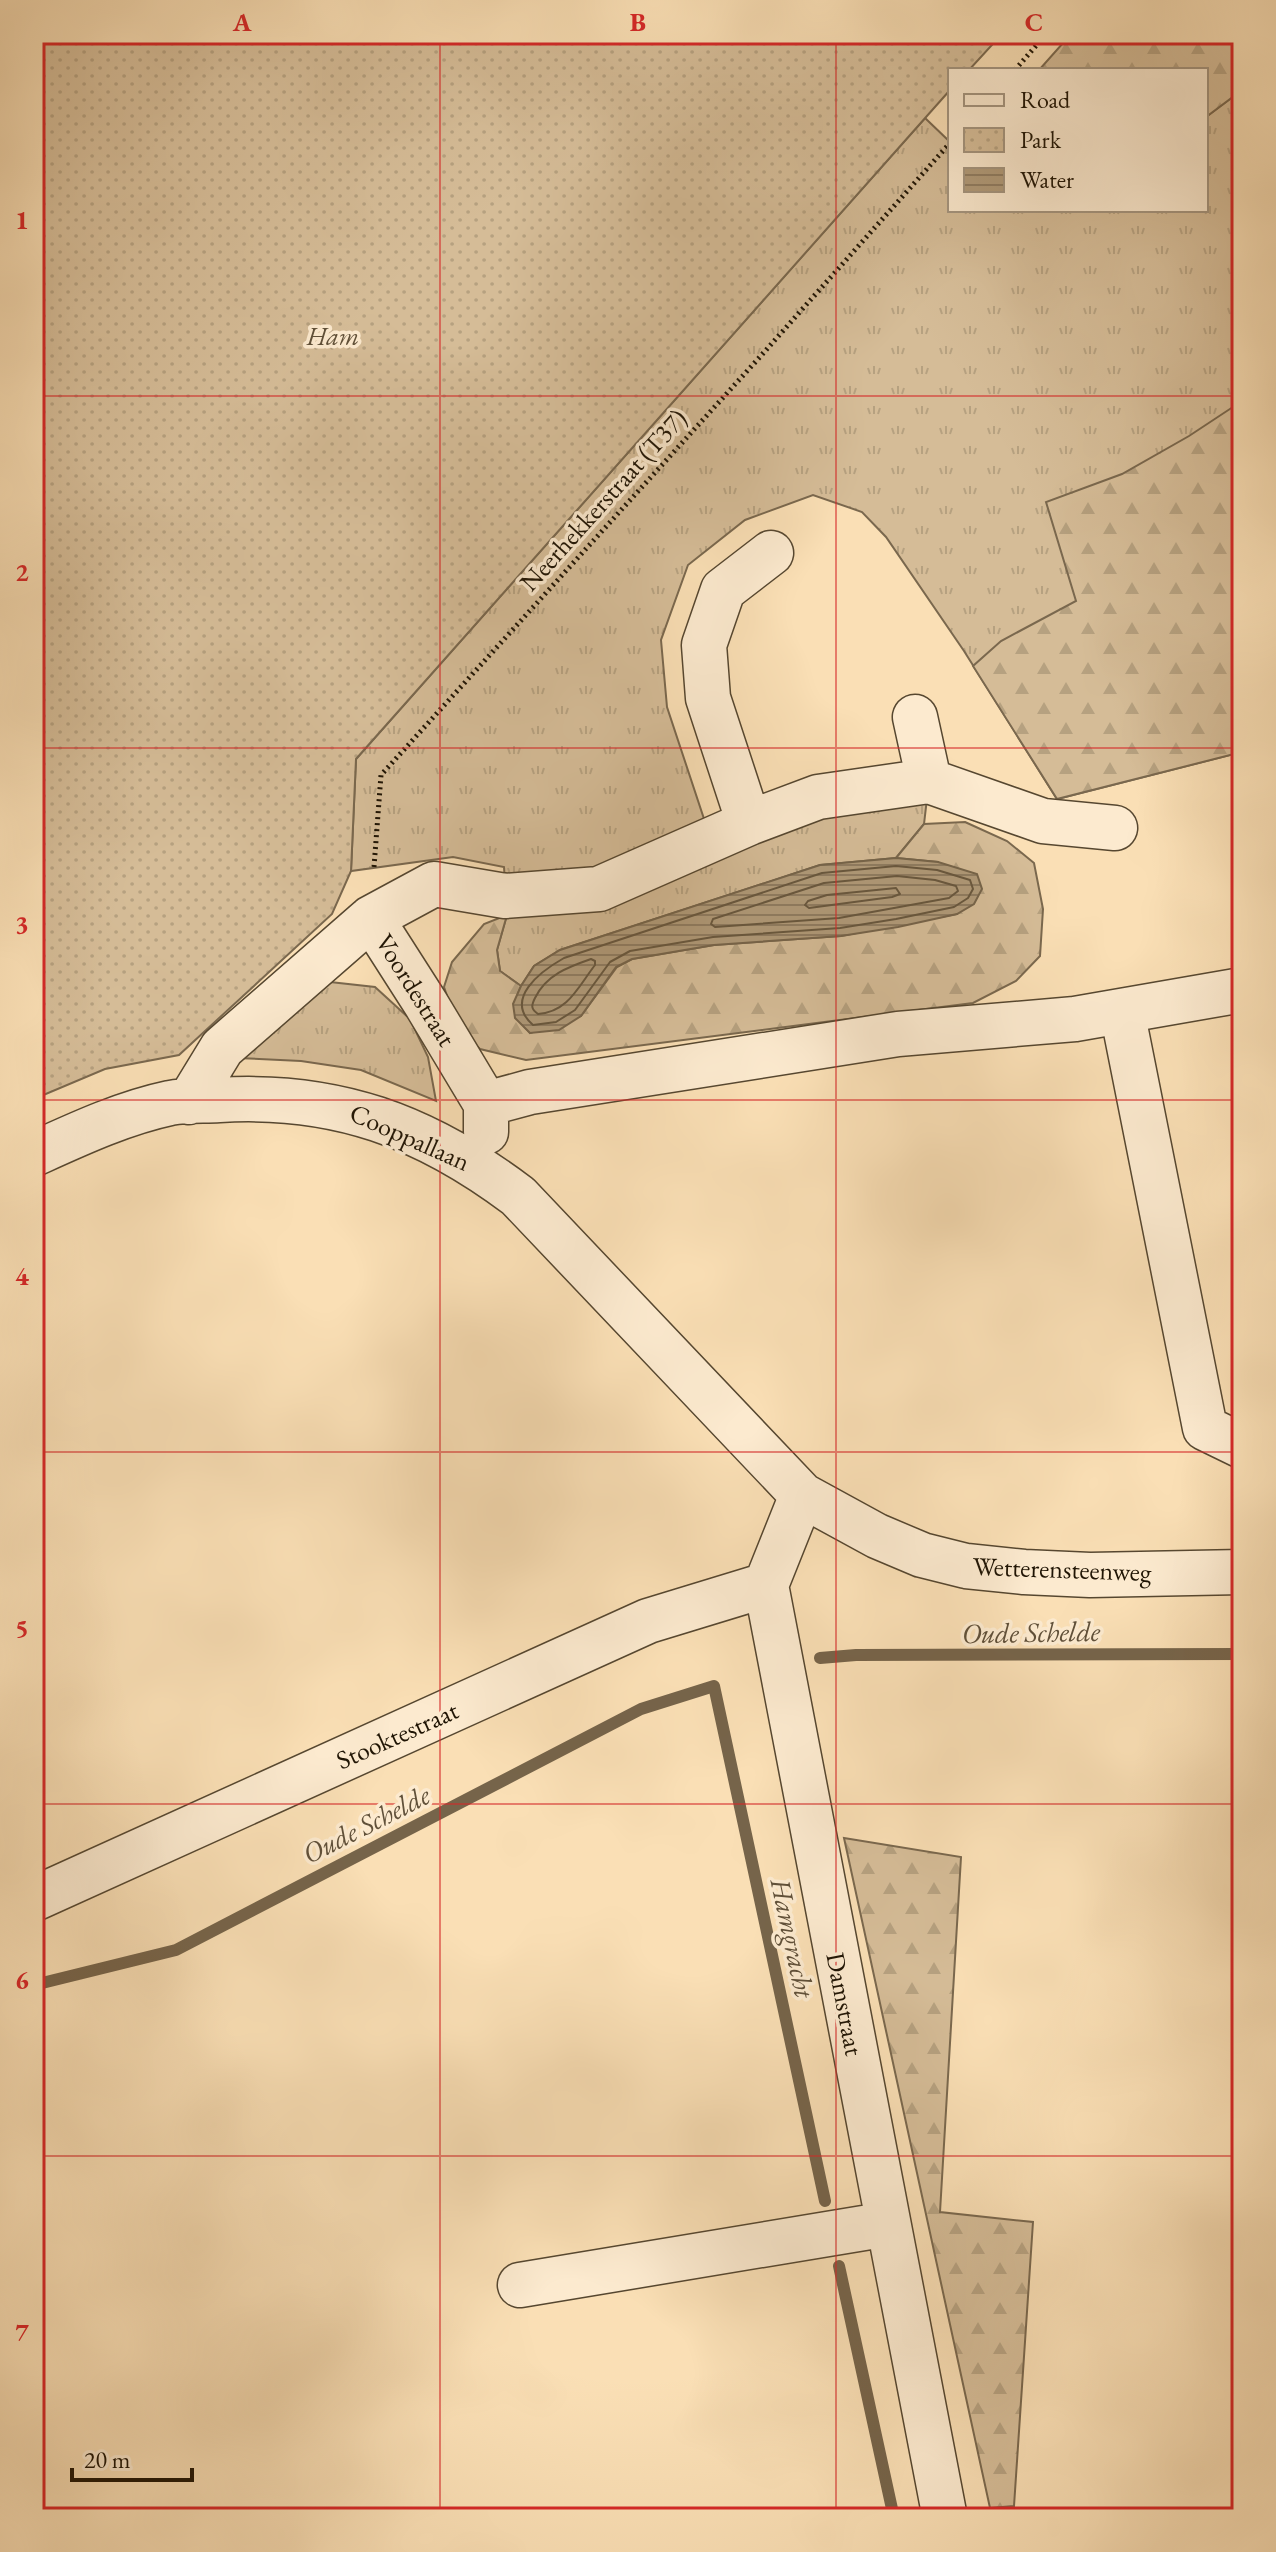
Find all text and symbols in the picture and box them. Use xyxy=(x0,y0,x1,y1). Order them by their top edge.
text: A xyxy=(232,5,252,39)
text: B xyxy=(630,5,646,39)
text: C xyxy=(1025,5,1043,39)
legend xyxy=(948,68,1208,212)
text: Road xyxy=(1020,84,1071,115)
text: Park xyxy=(1020,124,1062,155)
text: Water xyxy=(1020,164,1074,195)
text: 1 xyxy=(15,203,29,237)
park label: Ham xyxy=(306,319,359,353)
street label: Neerhekkerstraat (T37) xyxy=(512,402,694,598)
text: 2 xyxy=(15,555,29,589)
text: 3 xyxy=(15,907,29,941)
street label: Voordestraat xyxy=(368,927,464,1053)
street label: Cooppallaan xyxy=(345,1095,476,1179)
text: 4 xyxy=(15,1259,29,1293)
street label: Wetterensteenweg xyxy=(972,1549,1153,1589)
text: 5 xyxy=(15,1611,29,1645)
water label: Oude Schelde xyxy=(961,1613,1101,1651)
street label: Stooktestraat xyxy=(331,1693,463,1777)
water label: Oude Schelde xyxy=(296,1776,436,1871)
water label: Hamgracht xyxy=(763,1874,824,2003)
street label: Damstraat xyxy=(818,1950,872,2058)
text: 6 xyxy=(15,1963,29,1997)
text: 7 xyxy=(15,2315,29,2349)
scale bar xyxy=(72,2432,192,2482)
text: 20 m xyxy=(84,2444,131,2475)

